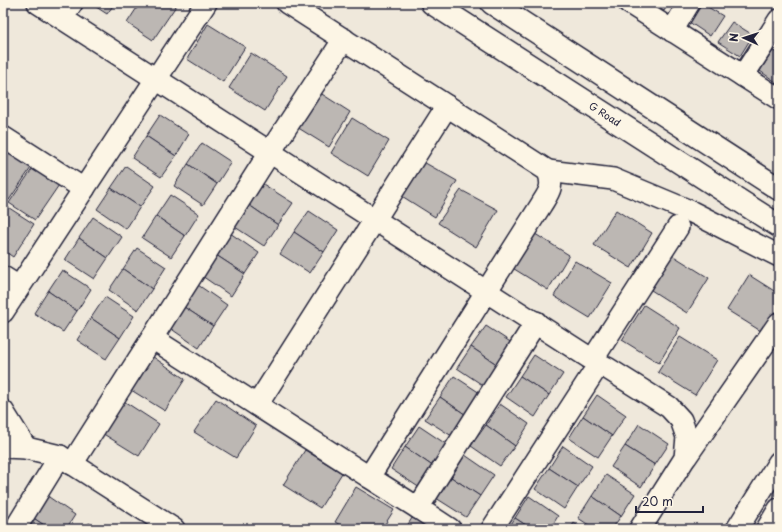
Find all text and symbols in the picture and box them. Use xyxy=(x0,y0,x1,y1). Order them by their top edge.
north arrow xyxy=(724,18,764,58)
text: N xyxy=(725,32,742,42)
street label: G Road xyxy=(586,98,624,130)
scale bar xyxy=(636,488,703,514)
text: 20 m xyxy=(642,492,673,510)

